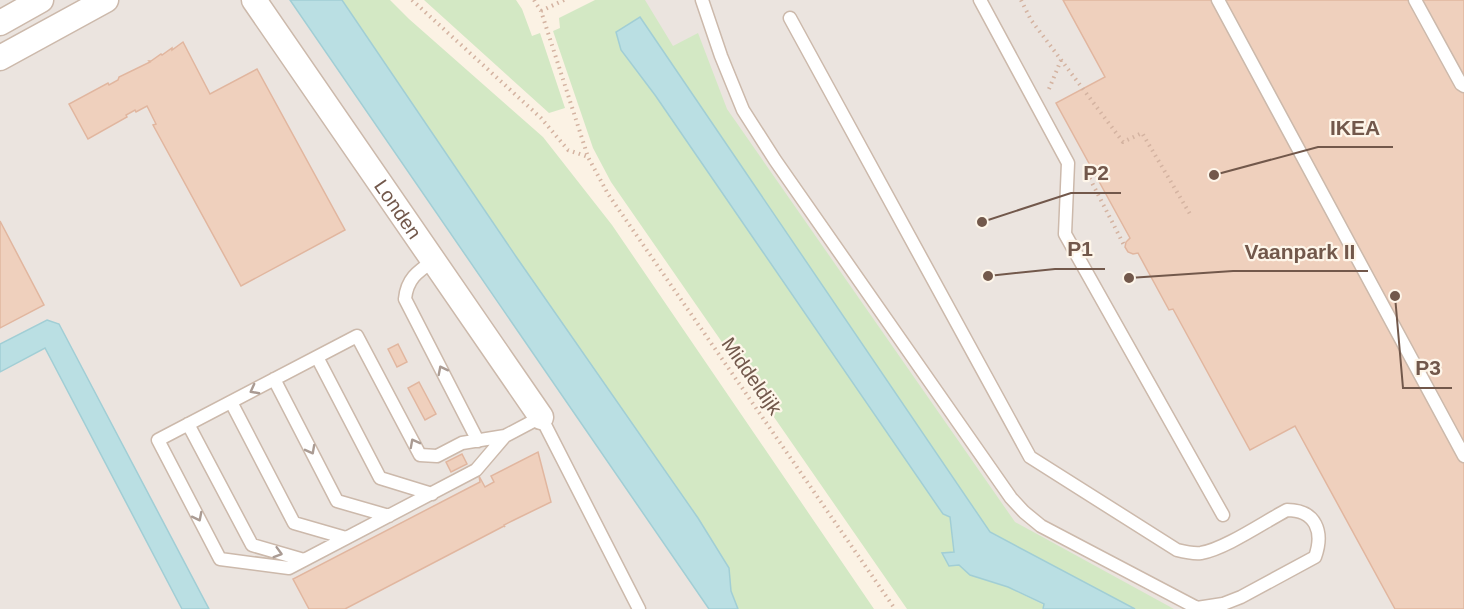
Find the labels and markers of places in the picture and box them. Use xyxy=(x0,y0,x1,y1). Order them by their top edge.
callout: IKEA xyxy=(1318,108,1393,147)
callout: P2 xyxy=(1071,154,1121,193)
callout: P1 xyxy=(1055,230,1105,269)
callout: Vaanpark II xyxy=(1233,232,1368,271)
callout: P3 xyxy=(1403,349,1452,388)

